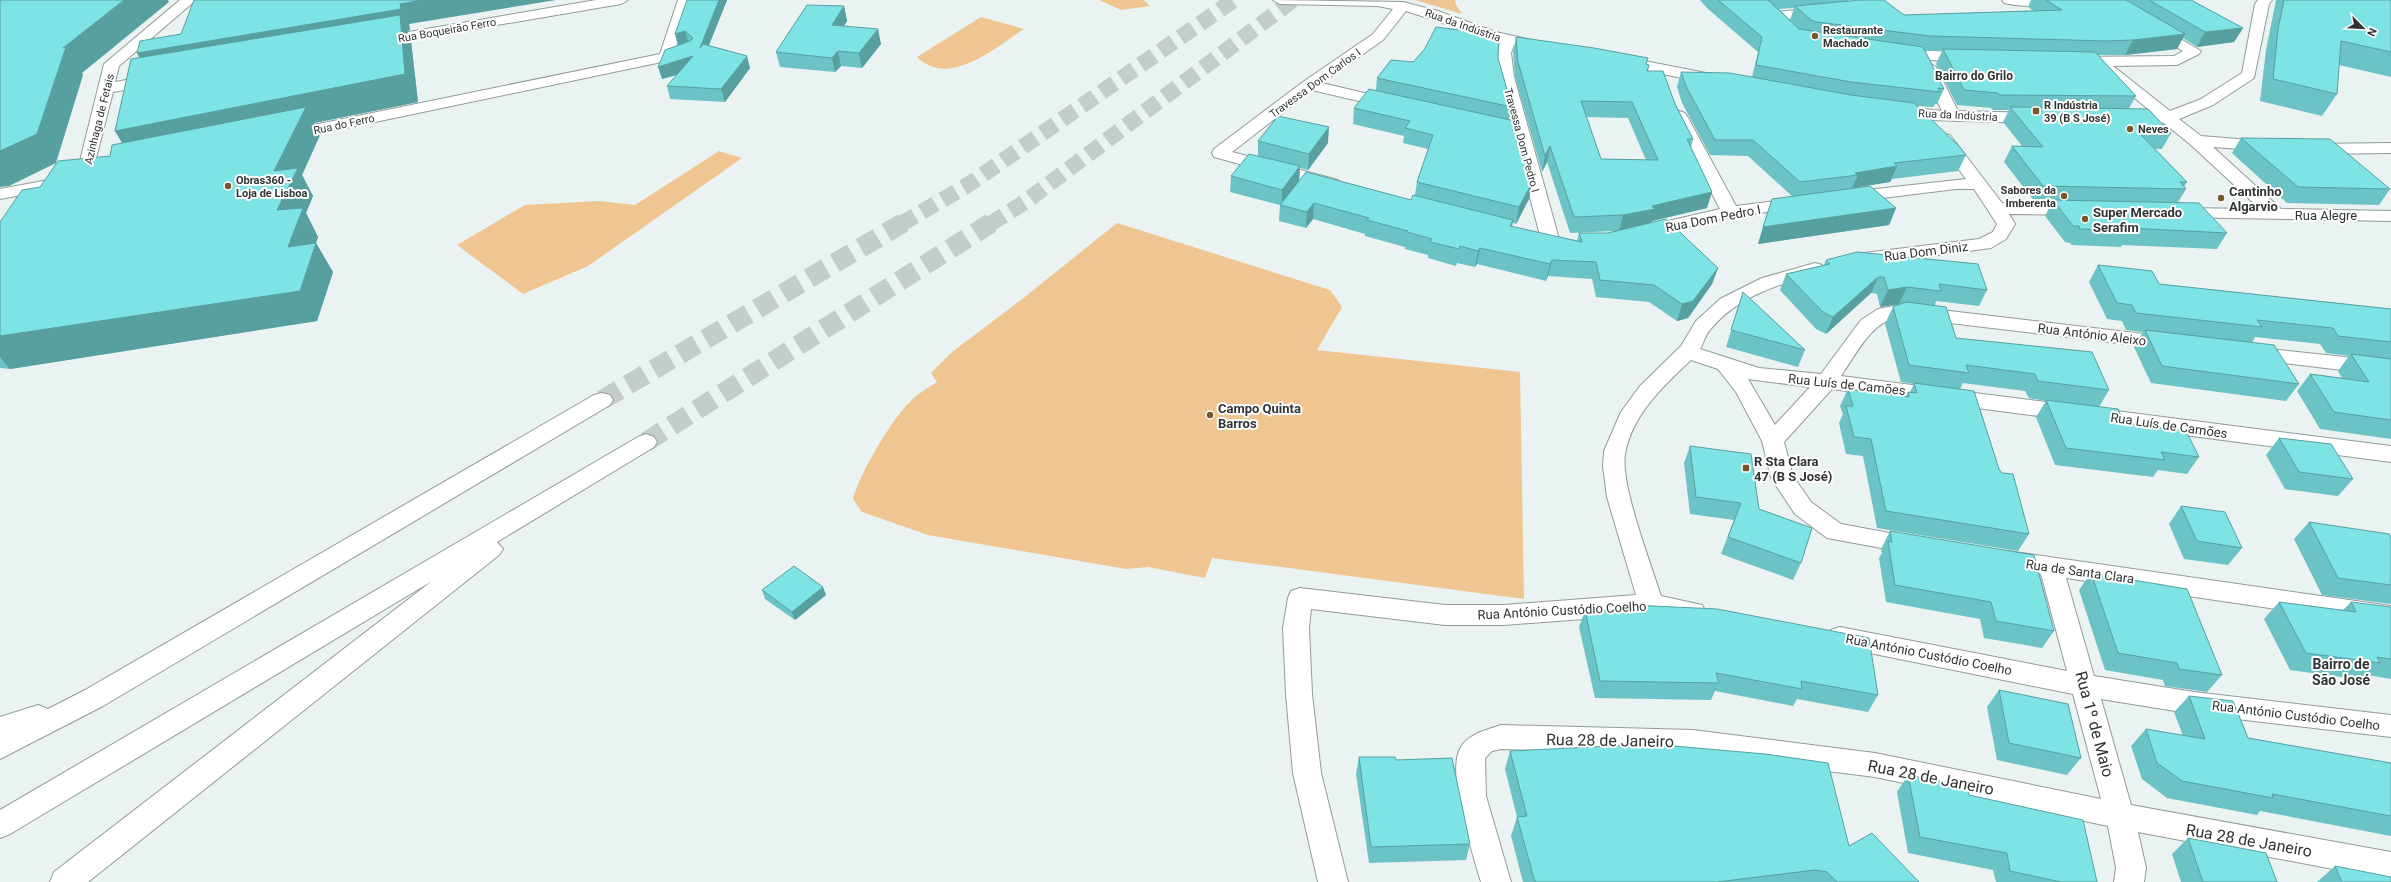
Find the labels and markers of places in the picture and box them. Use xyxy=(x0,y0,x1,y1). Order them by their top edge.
place label: Restaurante Machado xyxy=(1823,24,1883,50)
marker: Restaurante Machado xyxy=(1810,31,1820,41)
place label: R Indústria 39 (B S José) xyxy=(2044,99,2110,125)
marker: R Indústria 39 (B S José) xyxy=(2031,106,2041,116)
place label: Neves xyxy=(2138,123,2169,136)
marker: Neves xyxy=(2125,124,2135,134)
place label: Obras360 - Loja de Lisboa xyxy=(236,174,307,200)
marker: Obras360 - Loja de Lisboa xyxy=(223,181,233,191)
place label: Sabores da Imberenta xyxy=(2001,184,2056,210)
place label: Cantinho Algarvio xyxy=(2229,184,2282,214)
marker: Sabores da Imberenta xyxy=(2059,191,2069,201)
marker: Cantinho Algarvio xyxy=(2216,193,2226,203)
place label: Super Mercado Serafim xyxy=(2093,205,2182,235)
marker: Super Mercado Serafim xyxy=(2080,214,2090,224)
place label: Campo Quinta Barros xyxy=(1218,401,1301,431)
marker: Campo Quinta Barros xyxy=(1205,410,1215,420)
place label: R Sta Clara 47 (B S José) xyxy=(1754,454,1832,484)
marker: R Sta Clara 47 (B S José) xyxy=(1741,463,1751,473)

